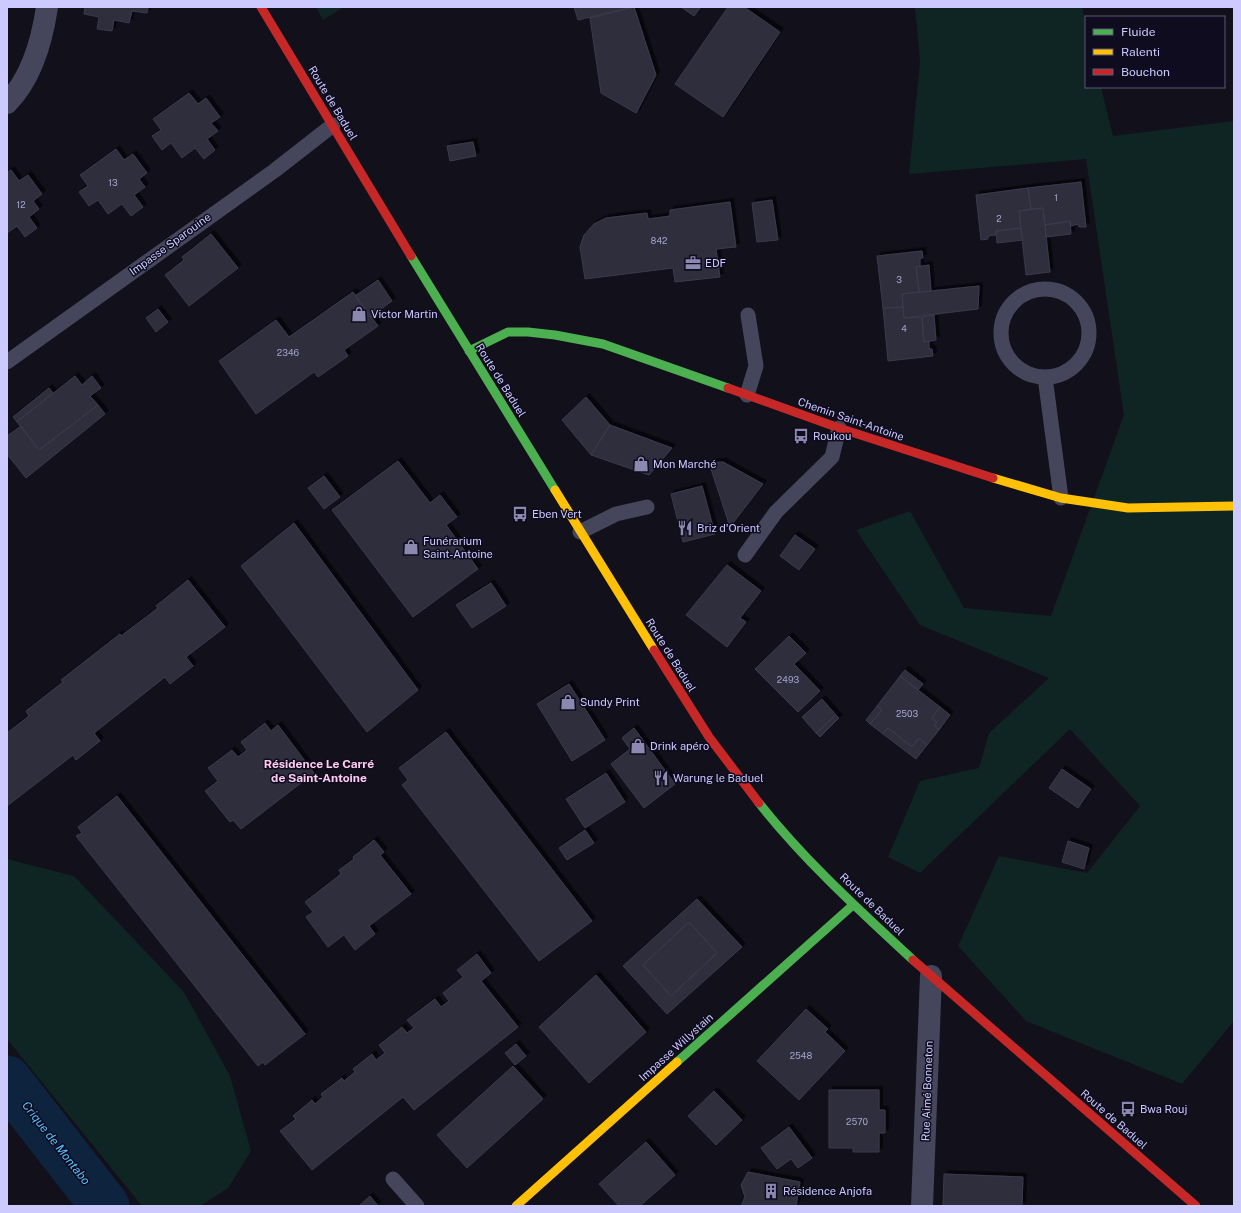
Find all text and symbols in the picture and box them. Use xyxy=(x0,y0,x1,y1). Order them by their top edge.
legend xyxy=(1085,16,1225,88)
text: Fluide xyxy=(1121,25,1156,39)
text: Ralenti xyxy=(1121,45,1160,59)
street label: Route de Baduel xyxy=(306,64,360,142)
text: Bouchon xyxy=(1121,65,1170,79)
house number: 13 xyxy=(108,177,118,188)
house number: 1 xyxy=(1054,192,1058,203)
house number: 12 xyxy=(16,199,26,210)
street label: Impasse Sparouine xyxy=(127,211,213,277)
house number: 2 xyxy=(996,213,1002,224)
house number: 842 xyxy=(651,235,667,246)
office icon: EDF xyxy=(684,254,702,272)
place label: EDF xyxy=(705,257,726,269)
house number: 3 xyxy=(896,274,902,285)
shop icon: Victor Martin xyxy=(350,305,368,323)
place label: Victor Martin xyxy=(371,308,438,320)
house number: 4 xyxy=(901,323,907,334)
street label: Route de Baduel xyxy=(474,341,528,419)
house number: 2346 xyxy=(277,347,300,358)
street label: Chemin Saint-Antoine xyxy=(796,395,906,443)
bus stop icon: Roukou xyxy=(792,427,810,445)
place label: Roukou xyxy=(813,430,851,442)
shop icon: Mon Marché xyxy=(632,455,650,473)
place label: Mon Marché xyxy=(653,458,716,470)
bus stop icon: Eben Vert xyxy=(511,505,529,523)
place label: Eben Vert xyxy=(532,508,582,520)
restaurant icon: Briz d'Orient xyxy=(676,519,694,537)
place label: Briz d'Orient xyxy=(697,522,760,534)
place label: Funérarium Saint-Antoine xyxy=(423,535,493,560)
shop icon: Funérarium Saint-Antoine xyxy=(402,538,420,556)
street label: Route de Baduel xyxy=(644,616,698,694)
house number: 2493 xyxy=(777,674,799,685)
shop icon: Sundy Print xyxy=(559,693,577,711)
place label: Sundy Print xyxy=(580,696,640,708)
house number: 2503 xyxy=(896,708,918,719)
shop icon: Drink apéro xyxy=(629,737,647,755)
place label: Drink apéro xyxy=(650,740,709,752)
district label: Résidence Le Carré de Saint-Antoine xyxy=(264,757,374,785)
restaurant icon: Warung le Baduel xyxy=(652,769,670,787)
place label: Warung le Baduel xyxy=(673,772,764,784)
street label: Route de Baduel xyxy=(838,870,906,938)
street label: Impasse Willystain xyxy=(637,1011,715,1083)
street label: Rue Aimé Bonneton xyxy=(919,1041,935,1141)
house number: 2548 xyxy=(790,1050,812,1061)
street label: Route de Baduel xyxy=(1078,1087,1150,1151)
water label: Crique de Montabo xyxy=(19,1098,93,1188)
bus stop icon: Bwa Rouj xyxy=(1119,1100,1137,1118)
place label: Bwa Rouj xyxy=(1140,1103,1187,1115)
house number: 2570 xyxy=(846,1116,868,1127)
building icon: Résidence Anjofa xyxy=(762,1182,780,1200)
place label: Résidence Anjofa xyxy=(783,1185,872,1197)

